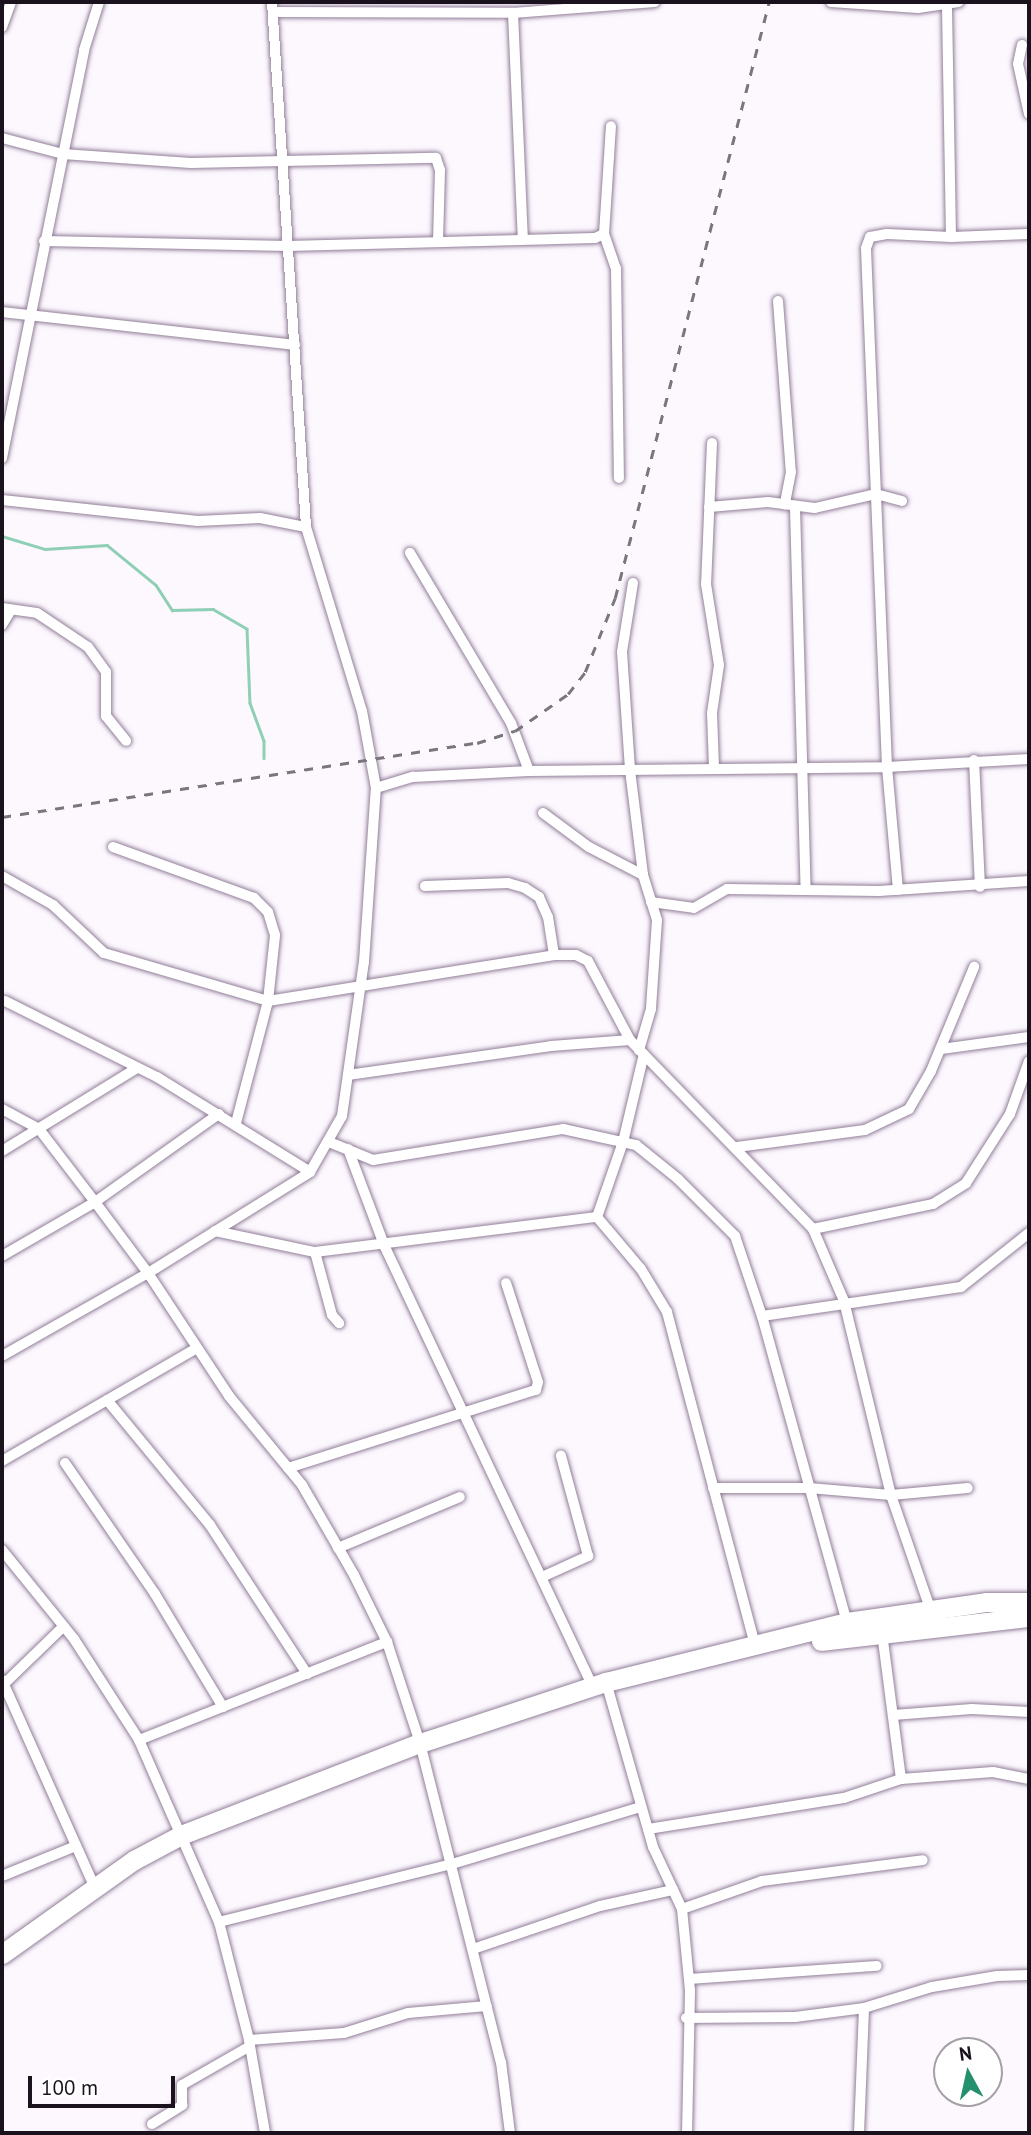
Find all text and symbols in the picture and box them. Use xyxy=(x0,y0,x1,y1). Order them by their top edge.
north arrow xyxy=(933,2037,1003,2107)
text: N xyxy=(957,2040,973,2066)
scale bar xyxy=(32,2062,178,2106)
text: 100 m xyxy=(41,2074,98,2101)

